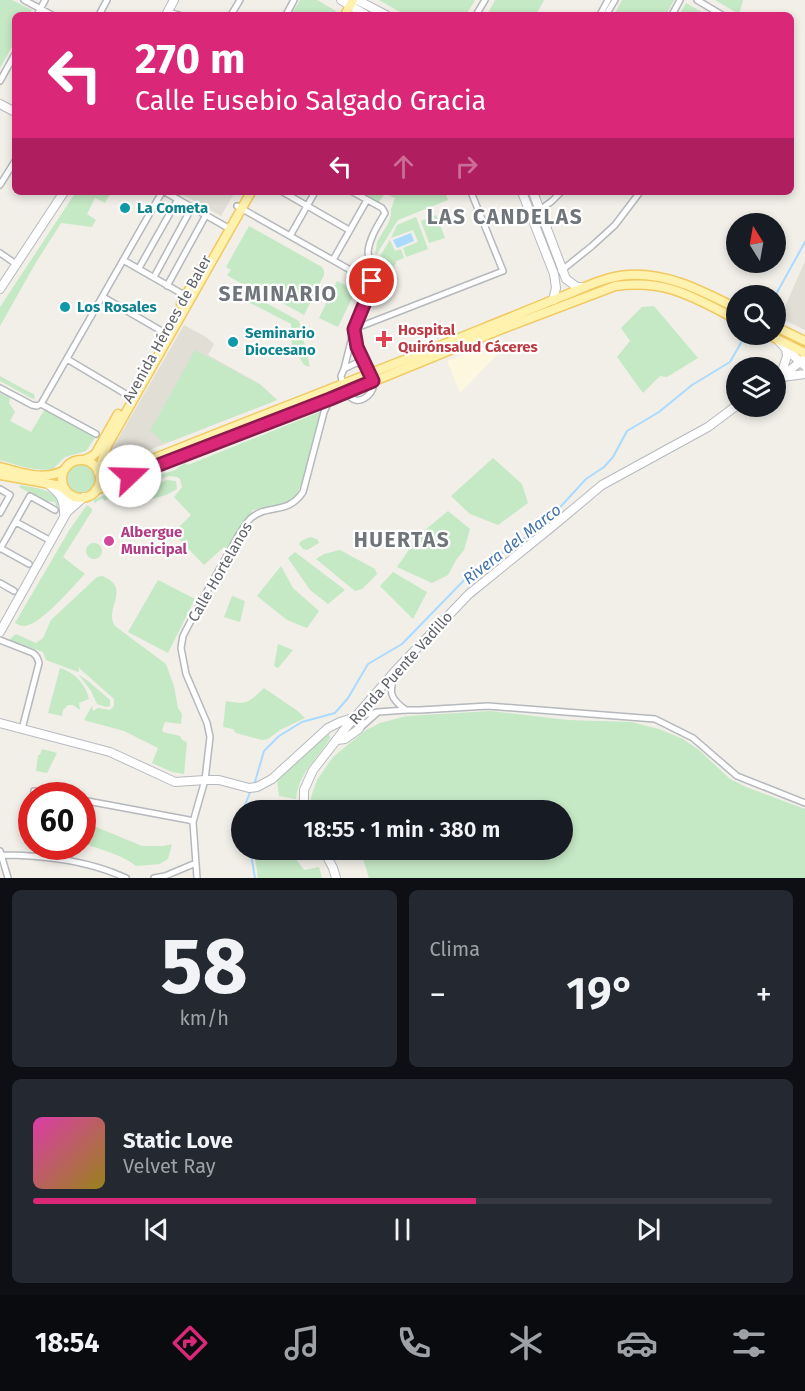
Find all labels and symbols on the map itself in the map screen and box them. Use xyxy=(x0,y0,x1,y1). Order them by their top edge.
place label: La Cometa xyxy=(137,199,208,217)
marker: La Cometa xyxy=(118,201,132,215)
district label: LAS CANDELAS xyxy=(427,204,583,230)
north arrow xyxy=(726,213,786,273)
street label: Avenida Héroes de Baler xyxy=(119,252,215,406)
pin xyxy=(346,255,397,306)
district label: SEMINARIO xyxy=(218,281,338,307)
place label: Los Rosales xyxy=(77,298,157,316)
marker: Los Rosales xyxy=(58,300,72,314)
place label: Hospital Quirónsalud Cáceres xyxy=(398,321,538,356)
place label: Seminario Diocesano xyxy=(245,324,316,359)
marker: Hospital Quirónsalud Cáceres xyxy=(375,330,393,348)
marker: Seminario Diocesano xyxy=(226,335,240,349)
position arrow xyxy=(98,444,162,508)
water label: Rivera del Marco xyxy=(459,500,565,588)
street label: Calle Hortelanos xyxy=(184,519,256,625)
place label: Albergue Municipal xyxy=(120,523,188,558)
district label: HUERTAS xyxy=(354,527,450,553)
marker: Albergue Municipal xyxy=(102,534,116,548)
street label: Ronda Puente Vadillo xyxy=(346,608,456,728)
speed limit sign: 60 xyxy=(18,782,96,860)

